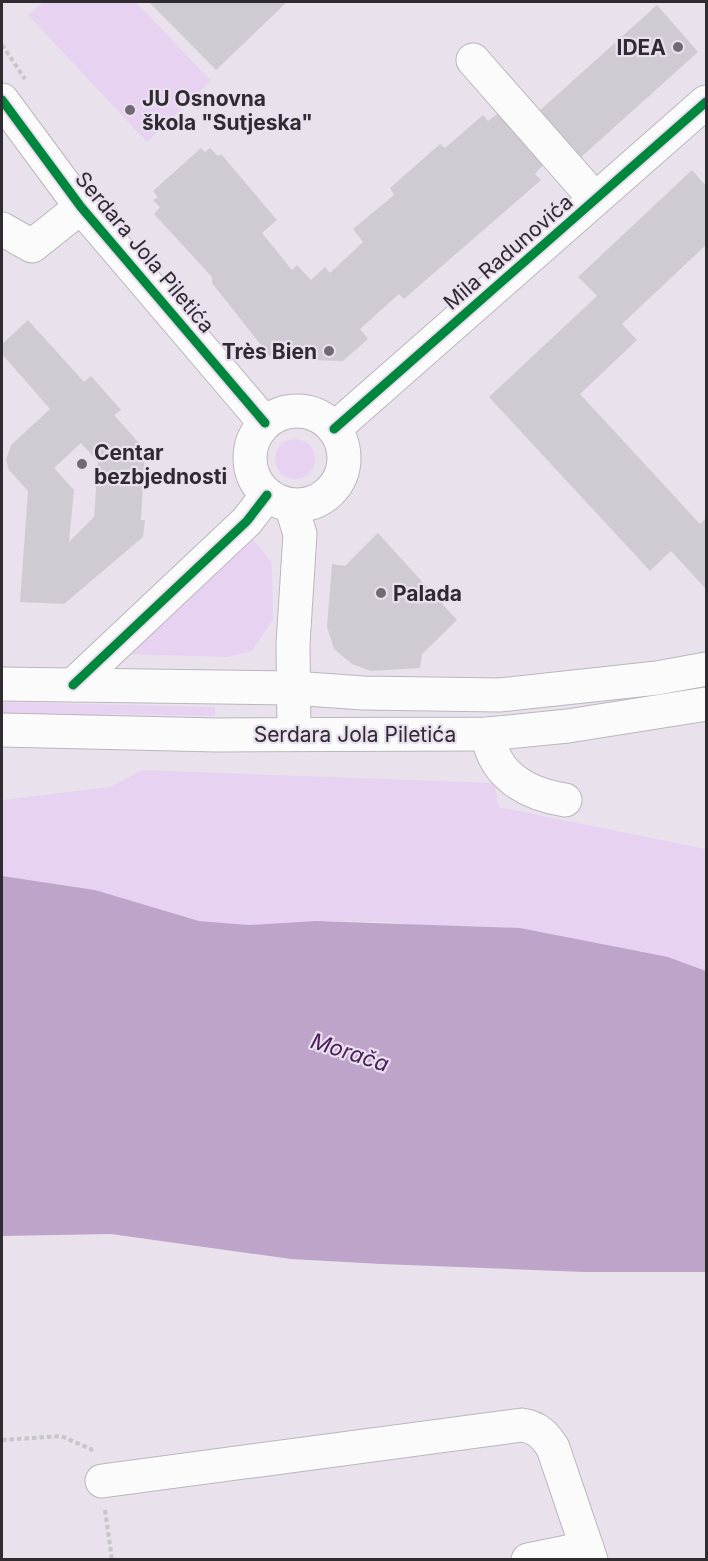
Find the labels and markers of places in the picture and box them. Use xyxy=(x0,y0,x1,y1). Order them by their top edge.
place label: IDEA xyxy=(617,35,666,60)
marker: IDEA xyxy=(671,40,685,54)
place label: JU Osnovna škola "Sutjeska" xyxy=(142,86,313,135)
marker: JU Osnovna škola "Sutjeska" xyxy=(123,103,137,117)
place label: Très Bien xyxy=(222,339,317,364)
marker: Très Bien xyxy=(322,344,336,358)
place label: Centar bezbjednosti xyxy=(94,440,227,489)
marker: Centar bezbjednosti xyxy=(75,457,89,471)
place label: Palada xyxy=(393,581,462,606)
marker: Palada xyxy=(374,586,388,600)

